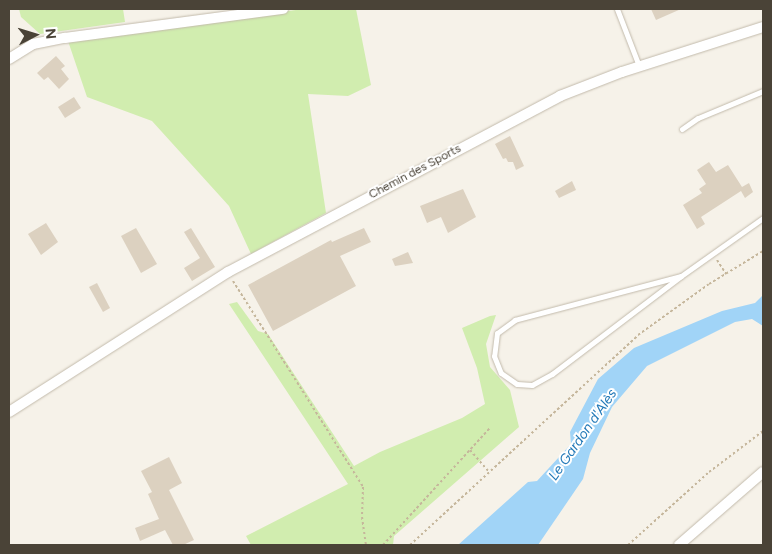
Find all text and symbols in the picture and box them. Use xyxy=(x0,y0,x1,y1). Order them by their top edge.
north arrow xyxy=(10,10,60,60)
text: N xyxy=(42,28,59,40)
street label: Chemin des Sports xyxy=(366,142,464,202)
water label: Le Gardon d'Alès xyxy=(545,386,621,484)

